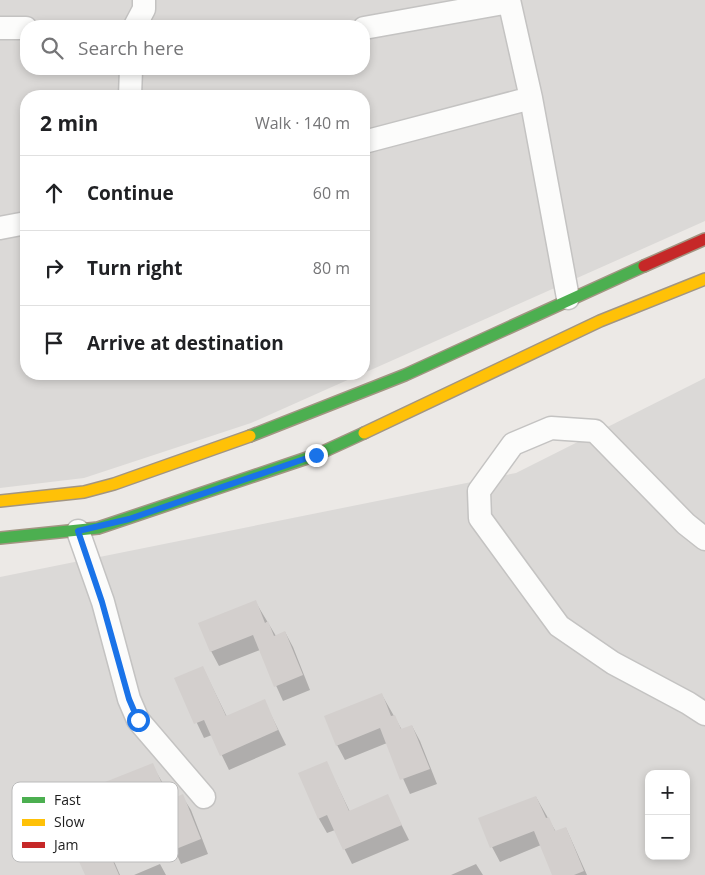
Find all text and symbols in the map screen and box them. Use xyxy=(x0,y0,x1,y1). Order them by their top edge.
search box xyxy=(20,20,370,75)
icon: search xyxy=(38,34,66,62)
text: Search here xyxy=(78,35,184,61)
text: 2 min xyxy=(40,109,98,137)
text: Walk · 140 m xyxy=(255,112,350,134)
icon: ahead xyxy=(40,179,68,207)
text: Continue xyxy=(87,180,174,206)
text: 60 m xyxy=(313,182,350,204)
icon: right xyxy=(40,254,68,282)
text: Turn right xyxy=(87,255,182,281)
text: 80 m xyxy=(313,257,350,279)
icon: arrive xyxy=(40,329,68,357)
text: Arrive at destination xyxy=(87,330,284,356)
route end xyxy=(305,444,328,467)
route start xyxy=(127,709,150,732)
map controls xyxy=(645,770,690,860)
button: + xyxy=(645,770,690,815)
legend xyxy=(12,782,178,862)
text: Fast xyxy=(54,790,81,809)
text: Slow xyxy=(54,812,85,831)
button: − xyxy=(645,815,690,860)
text: Jam xyxy=(52,835,79,854)

